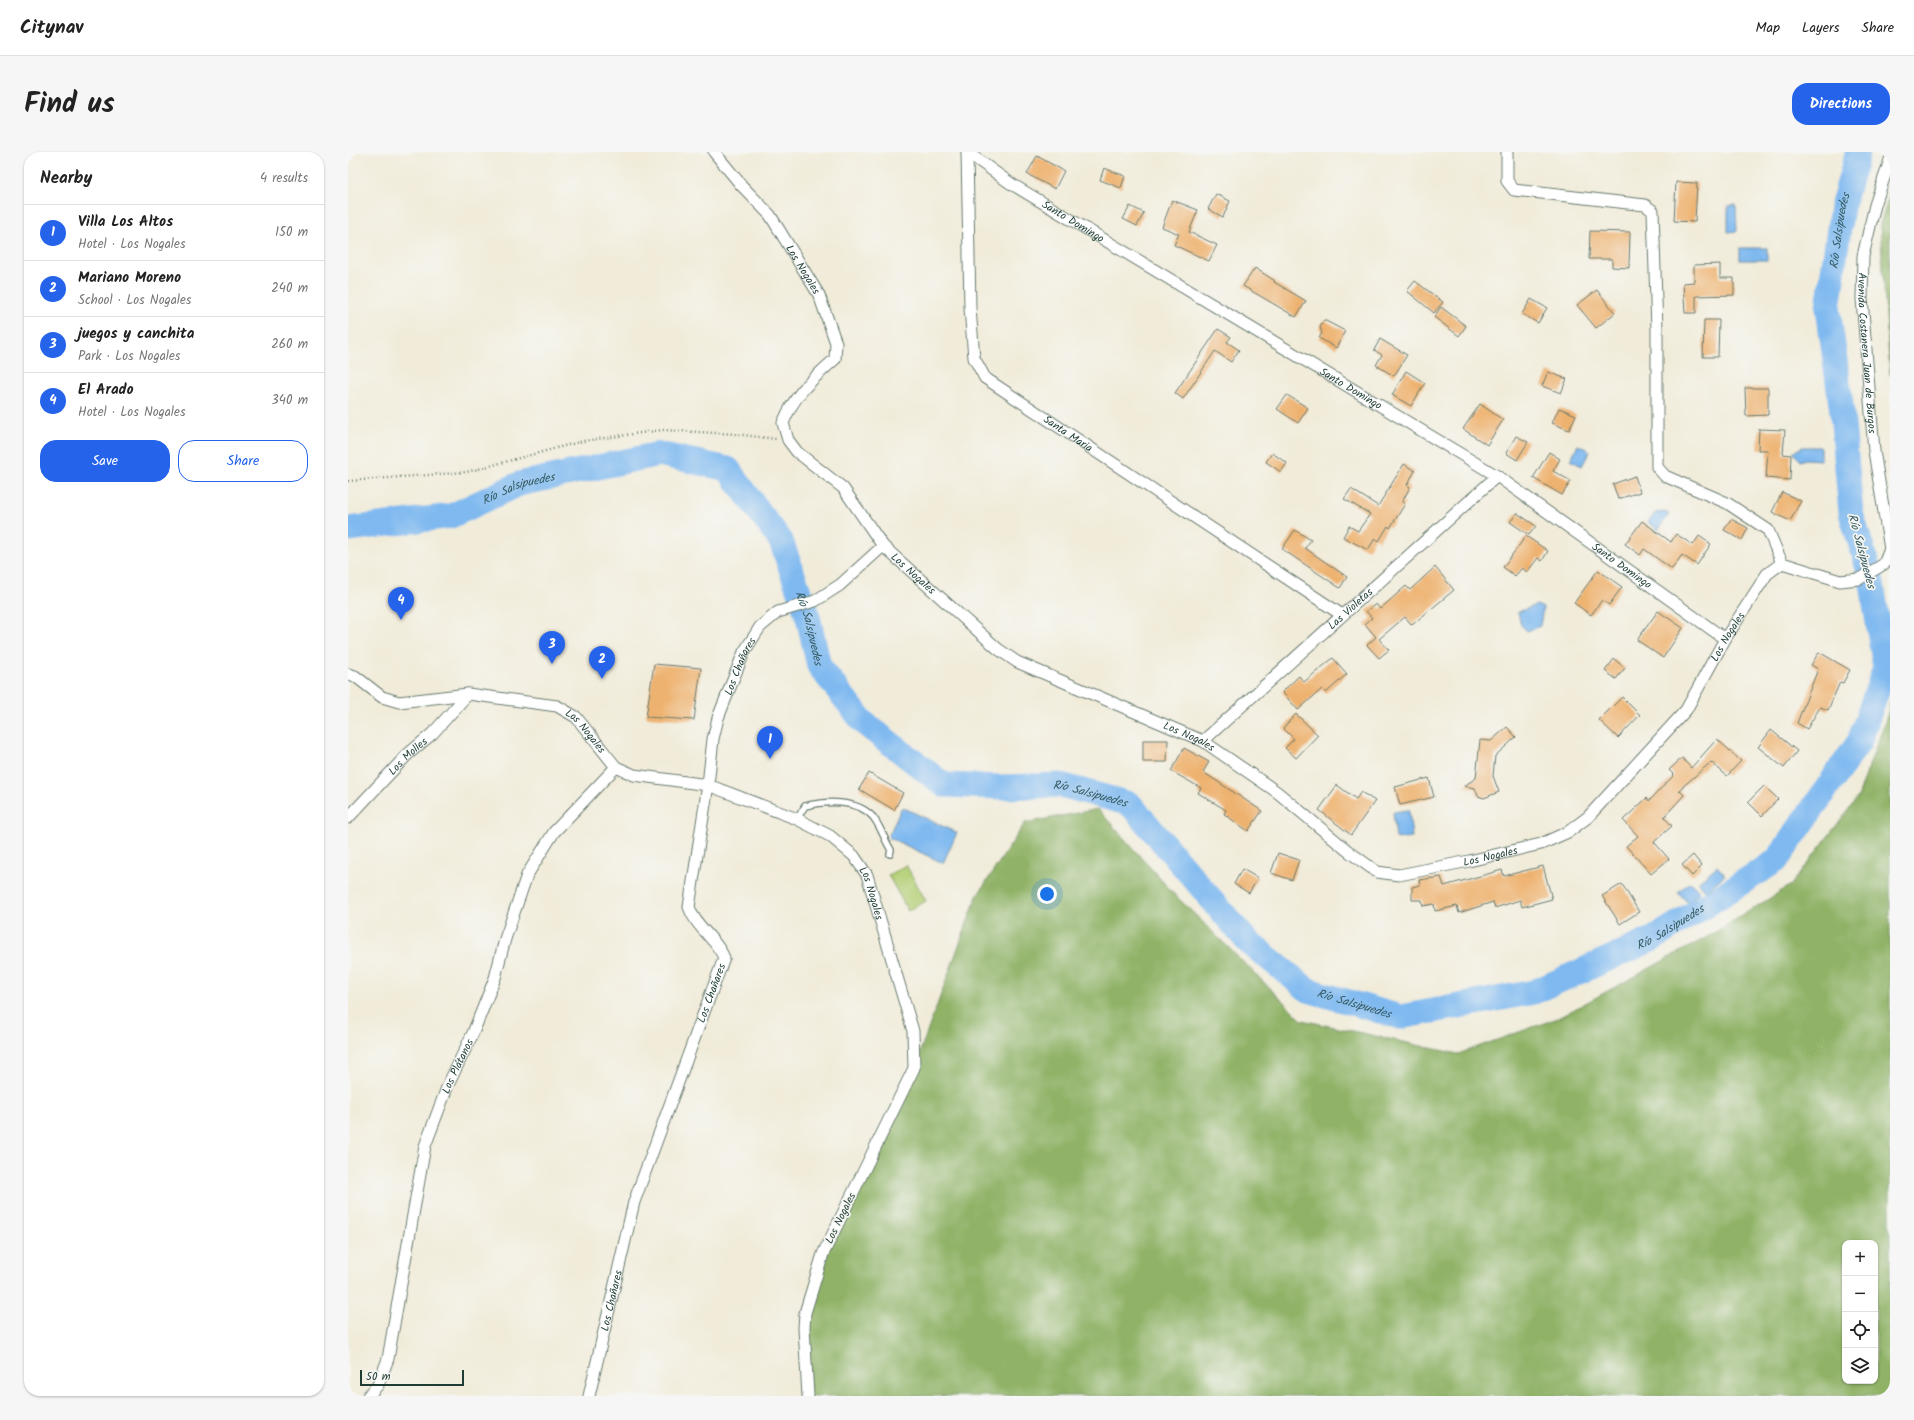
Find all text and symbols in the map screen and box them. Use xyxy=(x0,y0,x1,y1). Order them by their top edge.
text: Citynav xyxy=(20,13,83,43)
text: Map xyxy=(1756,17,1780,39)
text: Layers xyxy=(1802,17,1840,39)
text: Share xyxy=(1862,17,1894,39)
text: Find us xyxy=(24,82,115,127)
button: Directions xyxy=(1792,83,1890,125)
text: Nearby xyxy=(40,165,92,192)
text: 4 results xyxy=(260,168,308,189)
water label: Río Salsipuedes xyxy=(1825,189,1856,270)
street label: Santo Domingo xyxy=(1038,196,1108,248)
text: Villa Los Altos xyxy=(78,210,173,234)
text: 1 xyxy=(51,222,55,243)
text: 150 m xyxy=(275,222,308,243)
text: Hotel · Los Nogales xyxy=(78,234,185,255)
street label: Los Nogales xyxy=(780,242,825,298)
text: Mariano Moreno xyxy=(78,266,181,290)
street label: Avenida Costanera Juan de Burgos xyxy=(1852,272,1881,435)
text: 2 xyxy=(49,278,57,299)
text: 240 m xyxy=(271,278,308,299)
text: School · Los Nogales xyxy=(78,290,191,311)
text: juegos y canchita xyxy=(78,322,194,346)
text: 3 xyxy=(49,334,57,355)
text: 260 m xyxy=(271,334,308,355)
text: Park · Los Nogales xyxy=(78,346,180,367)
street label: Santo Domingo xyxy=(1316,363,1385,415)
text: El Arado xyxy=(78,378,134,402)
text: 4 xyxy=(49,390,57,411)
text: 340 m xyxy=(271,390,308,411)
text: Hotel · Los Nogales xyxy=(78,402,185,423)
street label: Santa Maria xyxy=(1039,411,1096,457)
button: Save xyxy=(40,440,170,482)
button: Share xyxy=(178,440,308,482)
water label: Río Salsipuedes xyxy=(479,467,558,510)
water label: Río Salsipuedes xyxy=(1842,512,1881,592)
street label: Santo Domingo xyxy=(1588,538,1655,594)
street label: Los Nogales xyxy=(886,549,940,599)
street label: Las Violetas xyxy=(1324,584,1378,634)
pin: 4 xyxy=(388,587,414,620)
water label: Río Salsipuedes xyxy=(790,588,828,669)
street label: Los Nogales xyxy=(1706,608,1750,665)
pin: 3 xyxy=(539,631,565,664)
street label: Los Chañares xyxy=(720,634,761,698)
pin: 2 xyxy=(589,646,615,679)
street label: Los Nogales xyxy=(561,705,610,758)
street label: Los Nogales xyxy=(1160,717,1219,757)
pin: 1 xyxy=(757,726,783,759)
street label: Los Molles xyxy=(384,733,432,780)
water label: Río Salsipuedes xyxy=(1052,776,1131,813)
street label: Los Nogales xyxy=(1462,842,1520,872)
street label: Los Nogales xyxy=(854,863,888,922)
your location xyxy=(1037,884,1057,904)
water label: Río Salsipuedes xyxy=(1633,899,1710,955)
street label: Los Chañares xyxy=(693,961,731,1026)
water label: Río Salsipuedes xyxy=(1315,984,1395,1024)
street label: Los Plátanos xyxy=(437,1036,479,1097)
street label: Los Nogales xyxy=(821,1189,861,1247)
map controls xyxy=(1842,1240,1878,1384)
button: + xyxy=(1842,1240,1878,1276)
street label: Los Chañares xyxy=(596,1268,628,1333)
button: − xyxy=(1842,1276,1878,1312)
button: locate xyxy=(1842,1312,1878,1348)
button: layers xyxy=(1842,1348,1878,1384)
scale bar xyxy=(360,1368,464,1387)
text: 50 m xyxy=(366,1368,391,1386)

